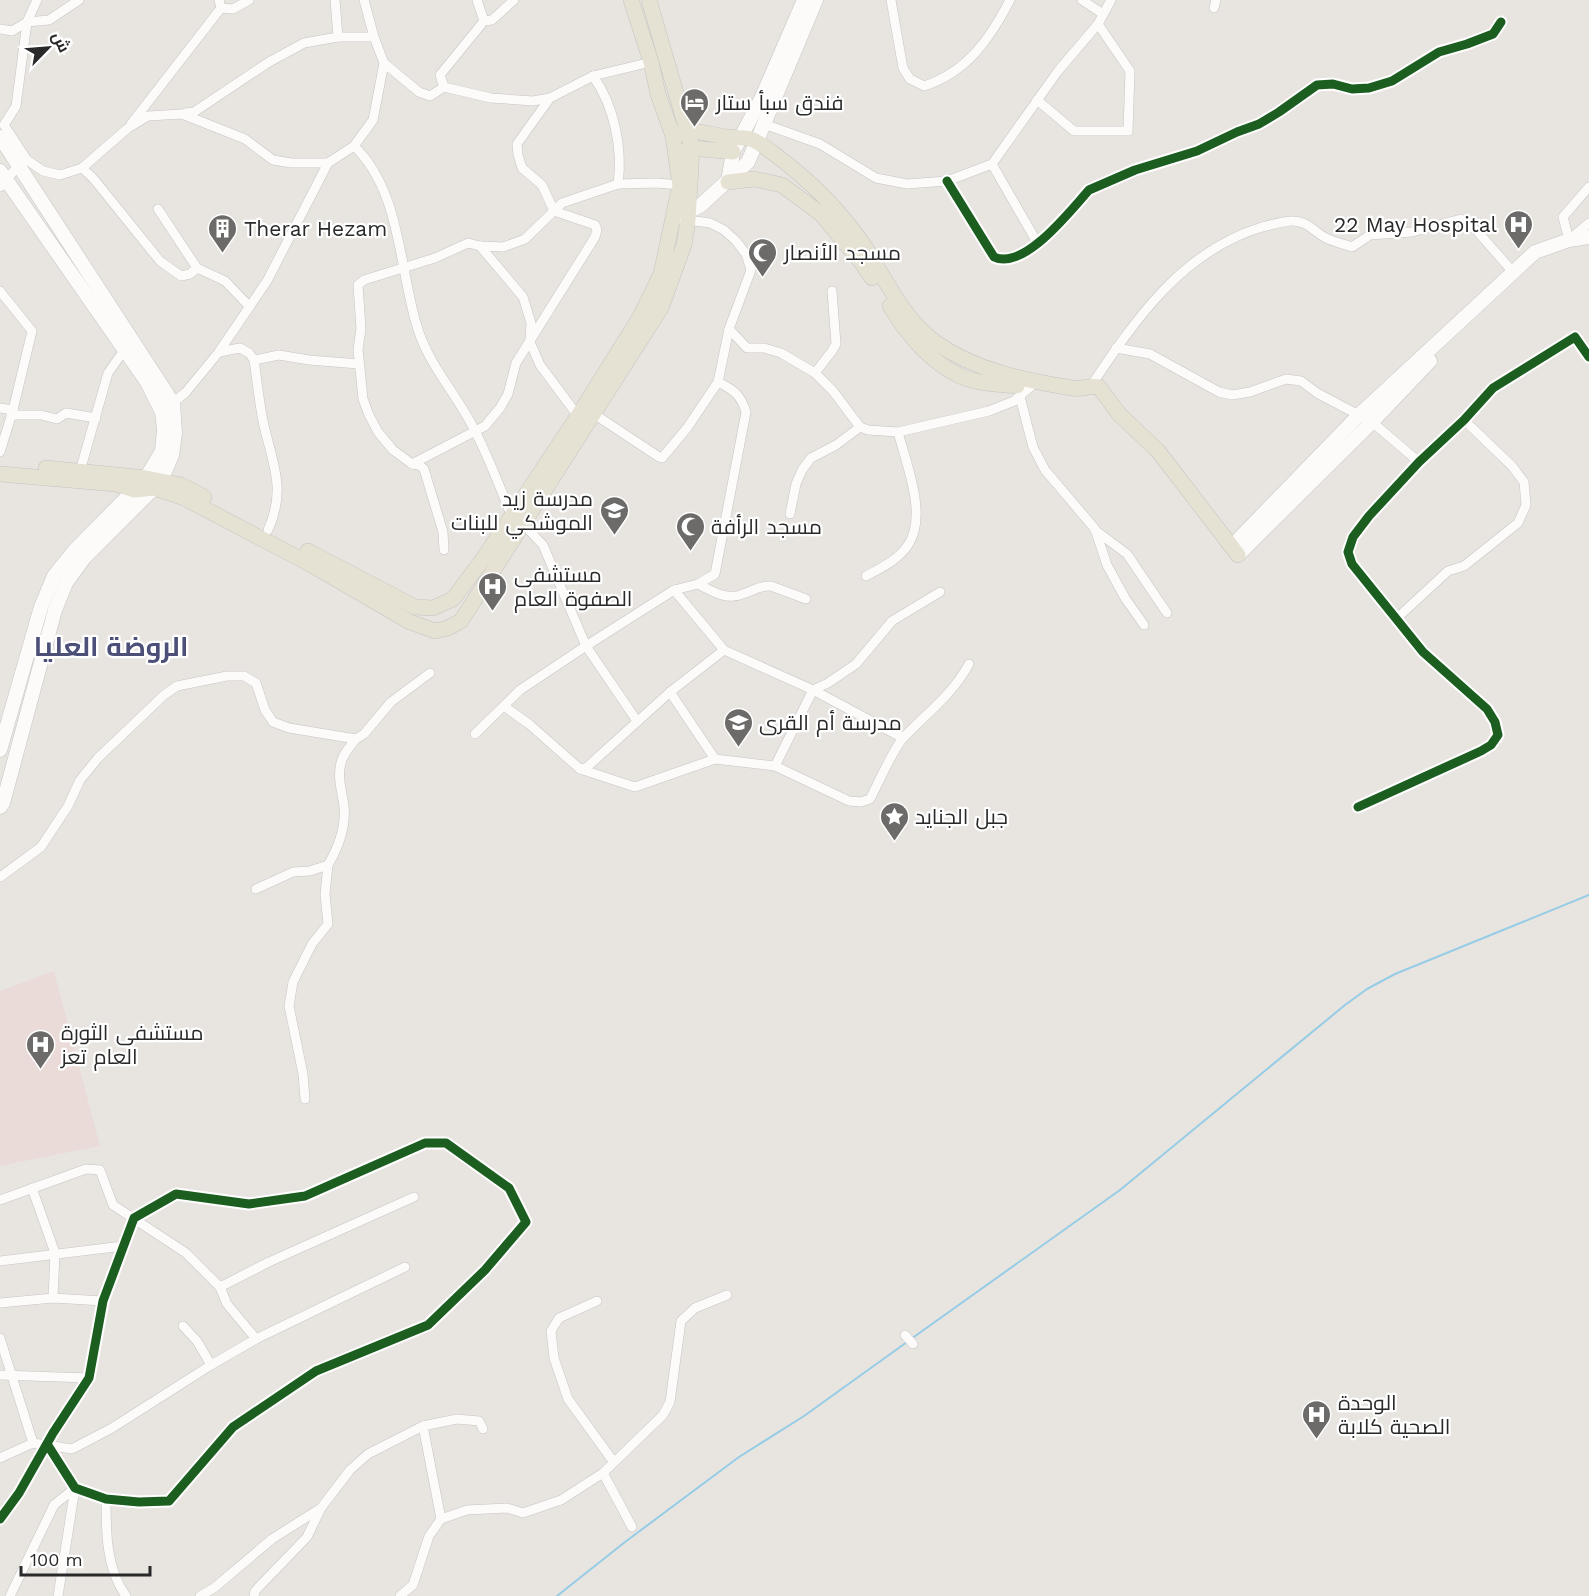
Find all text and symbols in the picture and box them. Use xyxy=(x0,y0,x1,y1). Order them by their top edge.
north arrow xyxy=(18,18,78,78)
text: ش xyxy=(48,29,74,55)
hotel icon: فندق سبأ ستار xyxy=(679,86,711,128)
place label: فندق سبأ ستار xyxy=(715,90,844,116)
hospital icon: 22 May Hospital xyxy=(1502,208,1534,250)
building icon: Therar Hezam xyxy=(207,212,239,254)
place label: 22 May Hospital xyxy=(1334,212,1498,237)
place label: Therar Hezam xyxy=(244,216,387,241)
mosque icon: مسجد الأنصار xyxy=(747,236,779,278)
place label: مسجد الأنصار xyxy=(783,240,901,265)
place label: مدرسة زيد الموشكي للبنات xyxy=(451,486,593,539)
school or university icon: مدرسة زيد الموشكي للبنات xyxy=(598,494,630,536)
mosque icon: مسجد الرأفة xyxy=(674,510,706,552)
place label: مسجد الرأفة xyxy=(711,514,822,539)
place label: مستشفى الصفوة العام xyxy=(514,562,632,613)
hospital icon: مستشفى الصفوة العام xyxy=(477,570,509,612)
district label: الروضة العليا xyxy=(34,631,188,663)
school or university icon: مدرسة أم القرى xyxy=(722,706,754,748)
place label: مدرسة أم القرى xyxy=(759,710,902,737)
place icon: جبل الجنايد xyxy=(878,800,910,842)
place label: جبل الجنايد xyxy=(915,804,1008,830)
place label: مستشفى الثورة العام تعز xyxy=(60,1020,203,1071)
hospital icon: مستشفى الثورة العام تعز xyxy=(24,1028,56,1070)
place label: الوحدة الصحية كلابة xyxy=(1338,1390,1450,1439)
hospital icon: الوحدة الصحية كلابة xyxy=(1301,1398,1333,1440)
scale bar xyxy=(21,1539,150,1577)
text: 100 m xyxy=(30,1549,83,1570)

